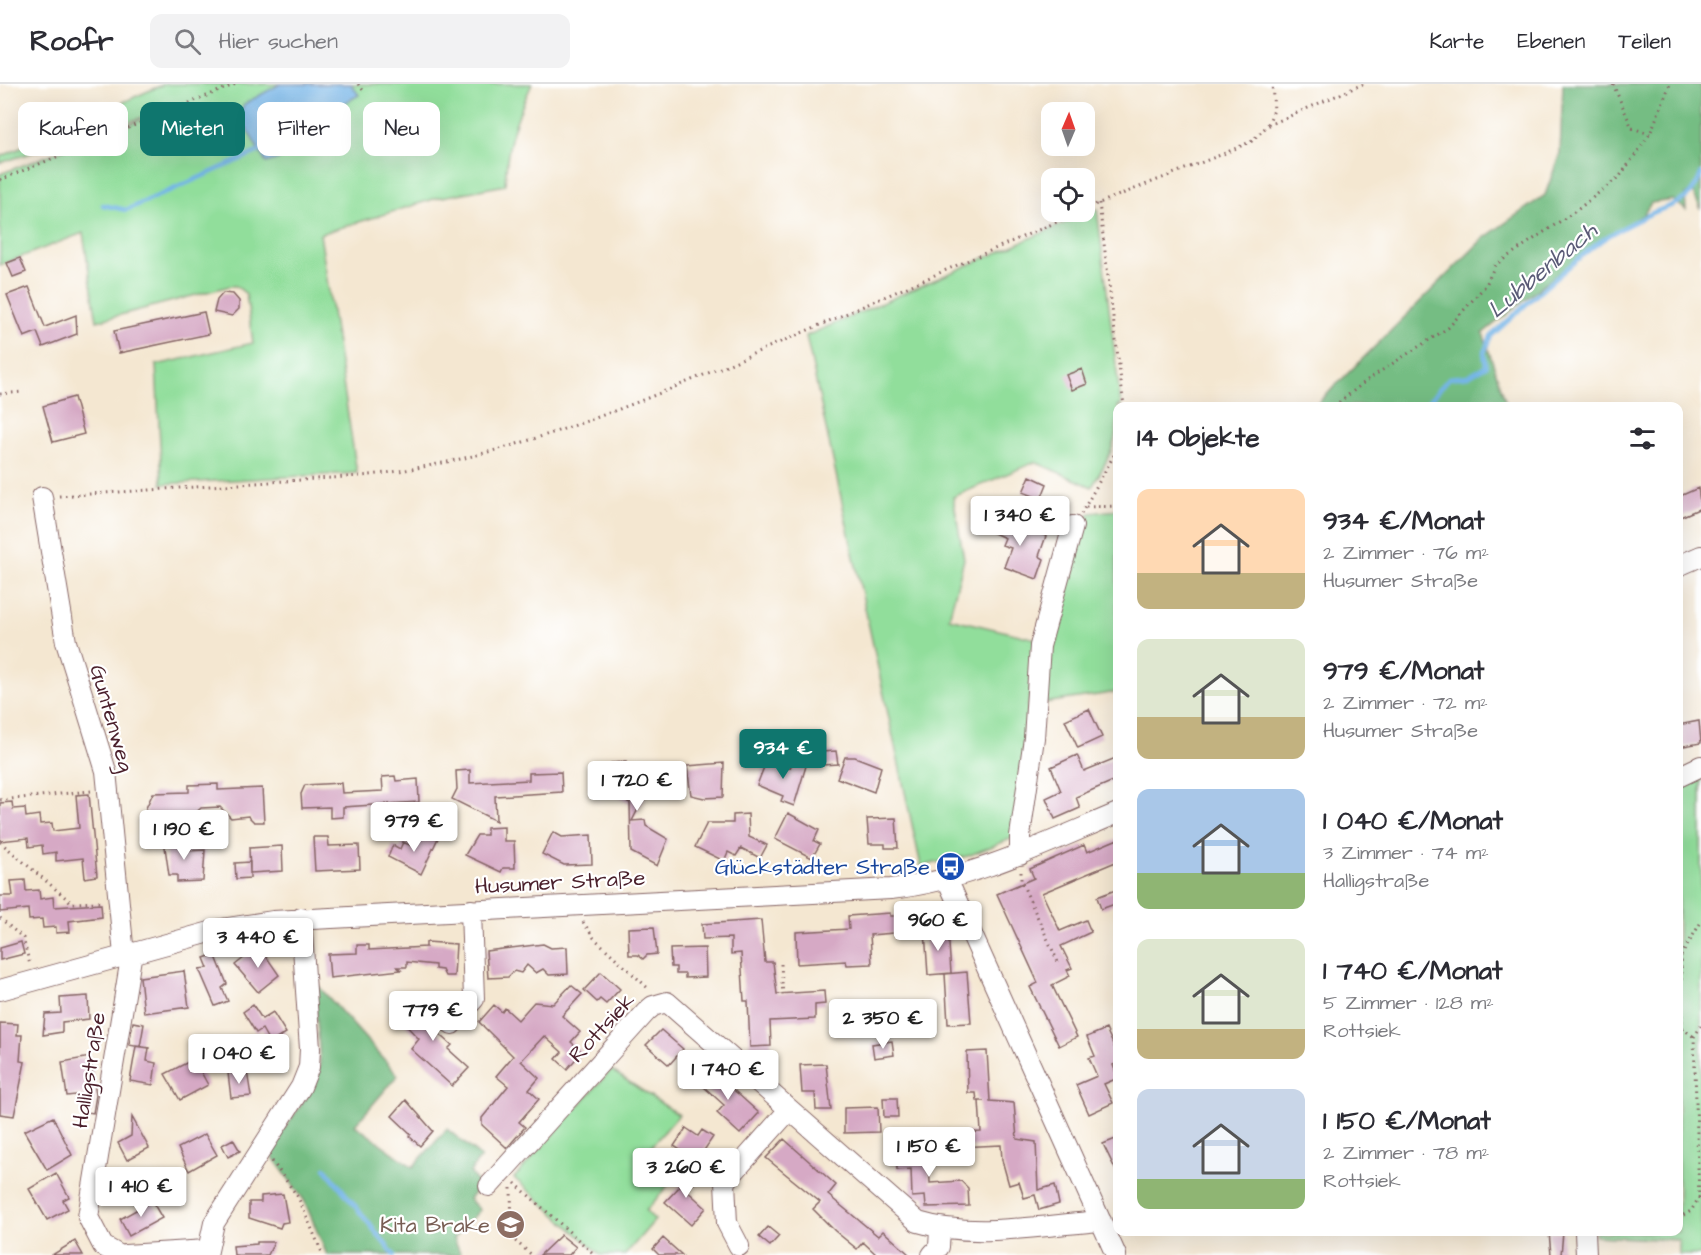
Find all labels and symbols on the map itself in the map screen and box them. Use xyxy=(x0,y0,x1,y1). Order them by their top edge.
north arrow xyxy=(1041,102,1095,156)
water label: Lubbenbach xyxy=(1481,214,1606,327)
pin: 1 340 € xyxy=(965,496,1075,547)
street label: Guntenweg xyxy=(81,661,142,776)
pin: 934 € xyxy=(741,729,825,780)
pin: 1 720 € xyxy=(582,761,692,812)
pin: 979 € xyxy=(372,802,456,853)
pin: 1 190 € xyxy=(129,810,239,861)
bus stop icon: Glückstädter Straße xyxy=(935,850,967,882)
place label: Glückstädter Straße xyxy=(715,852,930,883)
street label: Husumer Straße xyxy=(474,863,646,902)
pin: 960 € xyxy=(896,901,980,952)
pin: 3 440 € xyxy=(203,918,313,969)
street label: Rottsiek xyxy=(562,986,643,1070)
pin: 779 € xyxy=(391,991,475,1042)
pin: 2 350 € xyxy=(828,999,938,1050)
street label: Halligstraße xyxy=(65,1010,115,1131)
pin: 1 040 € xyxy=(184,1034,294,1085)
pin: 1 740 € xyxy=(673,1050,783,1101)
pin: 1 150 € xyxy=(874,1127,984,1178)
pin: 3 260 € xyxy=(631,1148,741,1199)
pin: 1 410 € xyxy=(86,1167,196,1218)
school or university icon: Kita Brake xyxy=(495,1208,527,1240)
place label: Kita Brake xyxy=(380,1210,490,1241)

